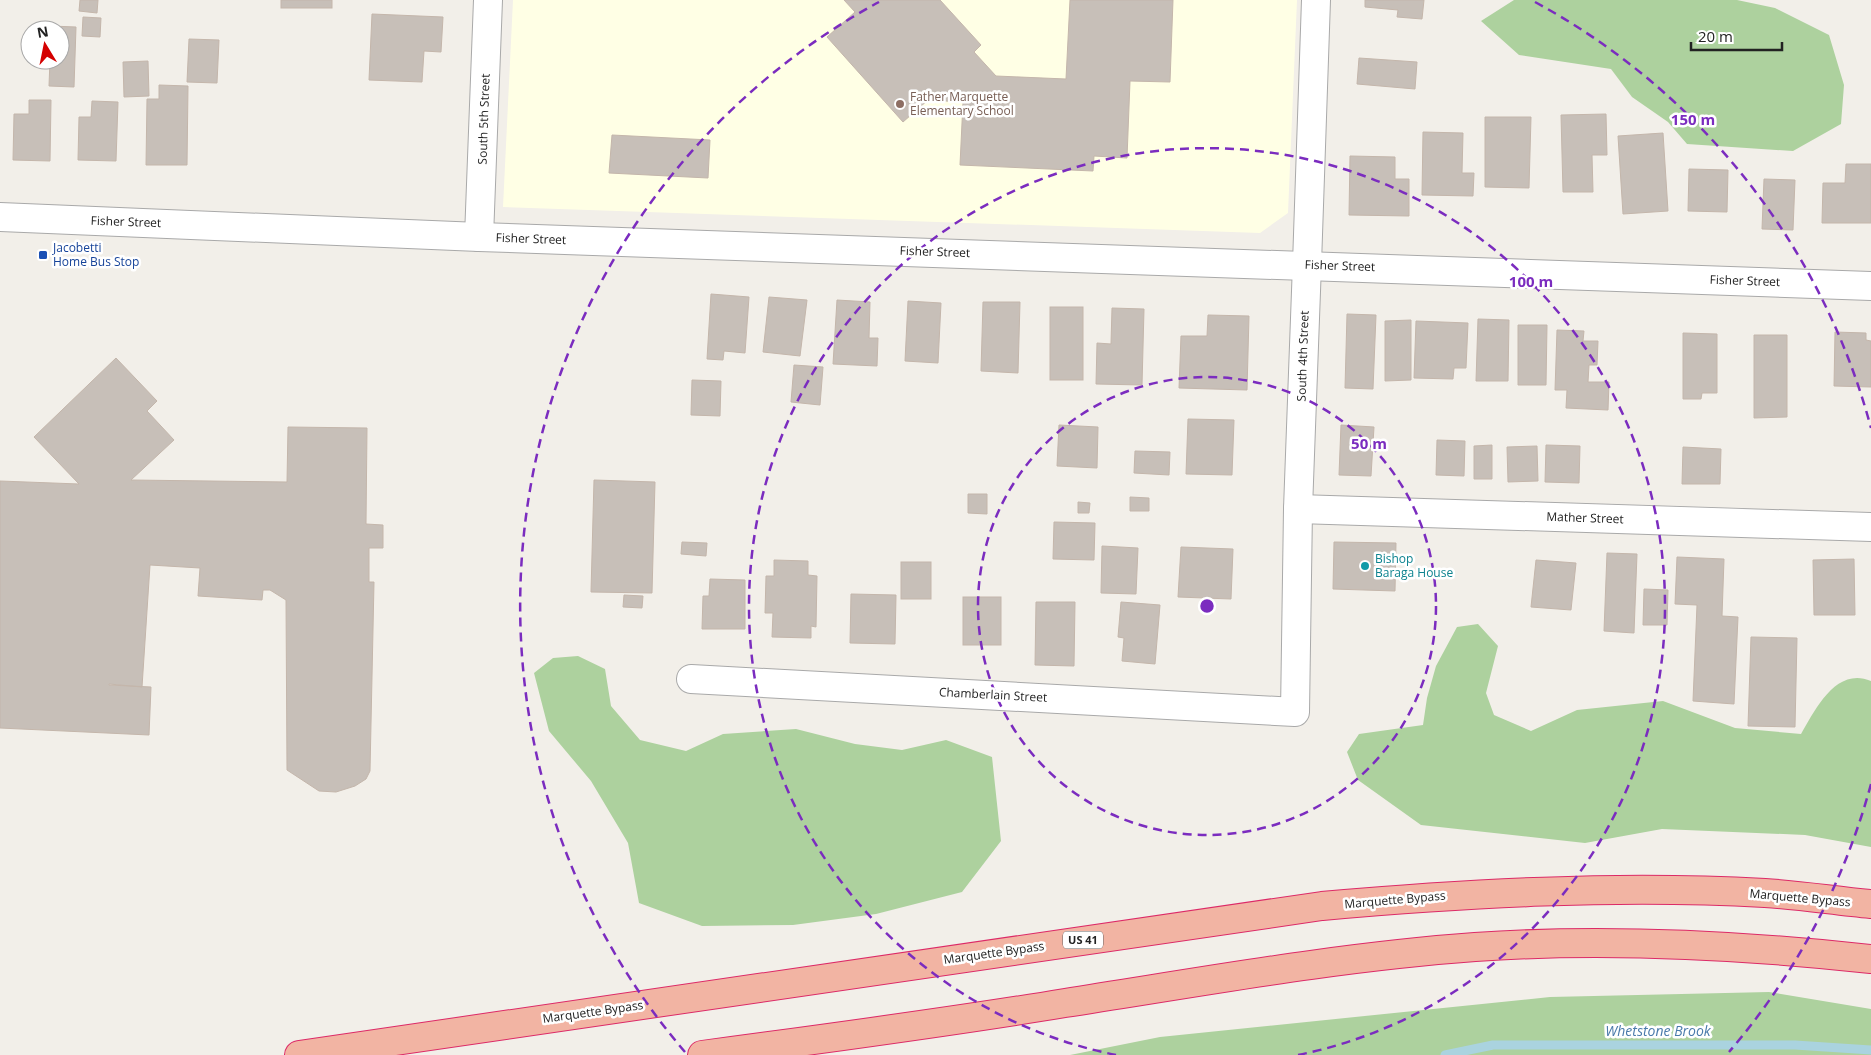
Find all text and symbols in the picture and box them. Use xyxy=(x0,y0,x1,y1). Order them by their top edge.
north arrow xyxy=(20,20,70,70)
scale bar xyxy=(1691,20,1782,52)
text: N xyxy=(35,21,50,42)
text: 20 m xyxy=(1698,26,1733,46)
street label: South 5th Street xyxy=(473,73,494,165)
place label: Father Marquette Elementary School xyxy=(910,88,1014,119)
marker: Father Marquette Elementary School xyxy=(894,98,906,110)
text: 150 m xyxy=(1671,109,1715,129)
street label: Fisher Street xyxy=(90,212,162,231)
street label: Fisher Street xyxy=(495,229,567,248)
place label: Jacobetti Home Bus Stop xyxy=(52,239,139,270)
street label: Fisher Street xyxy=(899,242,971,261)
marker: Jacobetti Home Bus Stop xyxy=(37,249,49,261)
street label: Fisher Street xyxy=(1304,256,1376,275)
text: 100 m xyxy=(1509,271,1553,291)
street label: Fisher Street xyxy=(1709,271,1781,290)
street label: South 4th Street xyxy=(1292,310,1313,402)
text: 50 m xyxy=(1351,433,1387,453)
street label: Mather Street xyxy=(1546,508,1624,527)
place label: Bishop Baraga House xyxy=(1375,550,1453,581)
marker: Bishop Baraga House xyxy=(1359,560,1371,572)
centre of rings xyxy=(1198,597,1216,615)
street label: Chamberlain Street xyxy=(938,683,1048,706)
street label: Marquette Bypass xyxy=(1749,885,1852,910)
street label: Marquette Bypass xyxy=(1344,887,1446,912)
road number: US 41 xyxy=(1063,932,1103,948)
street label: Marquette Bypass xyxy=(943,937,1046,968)
street label: Marquette Bypass xyxy=(542,996,645,1027)
water label: Whetstone Brook xyxy=(1605,1021,1712,1040)

